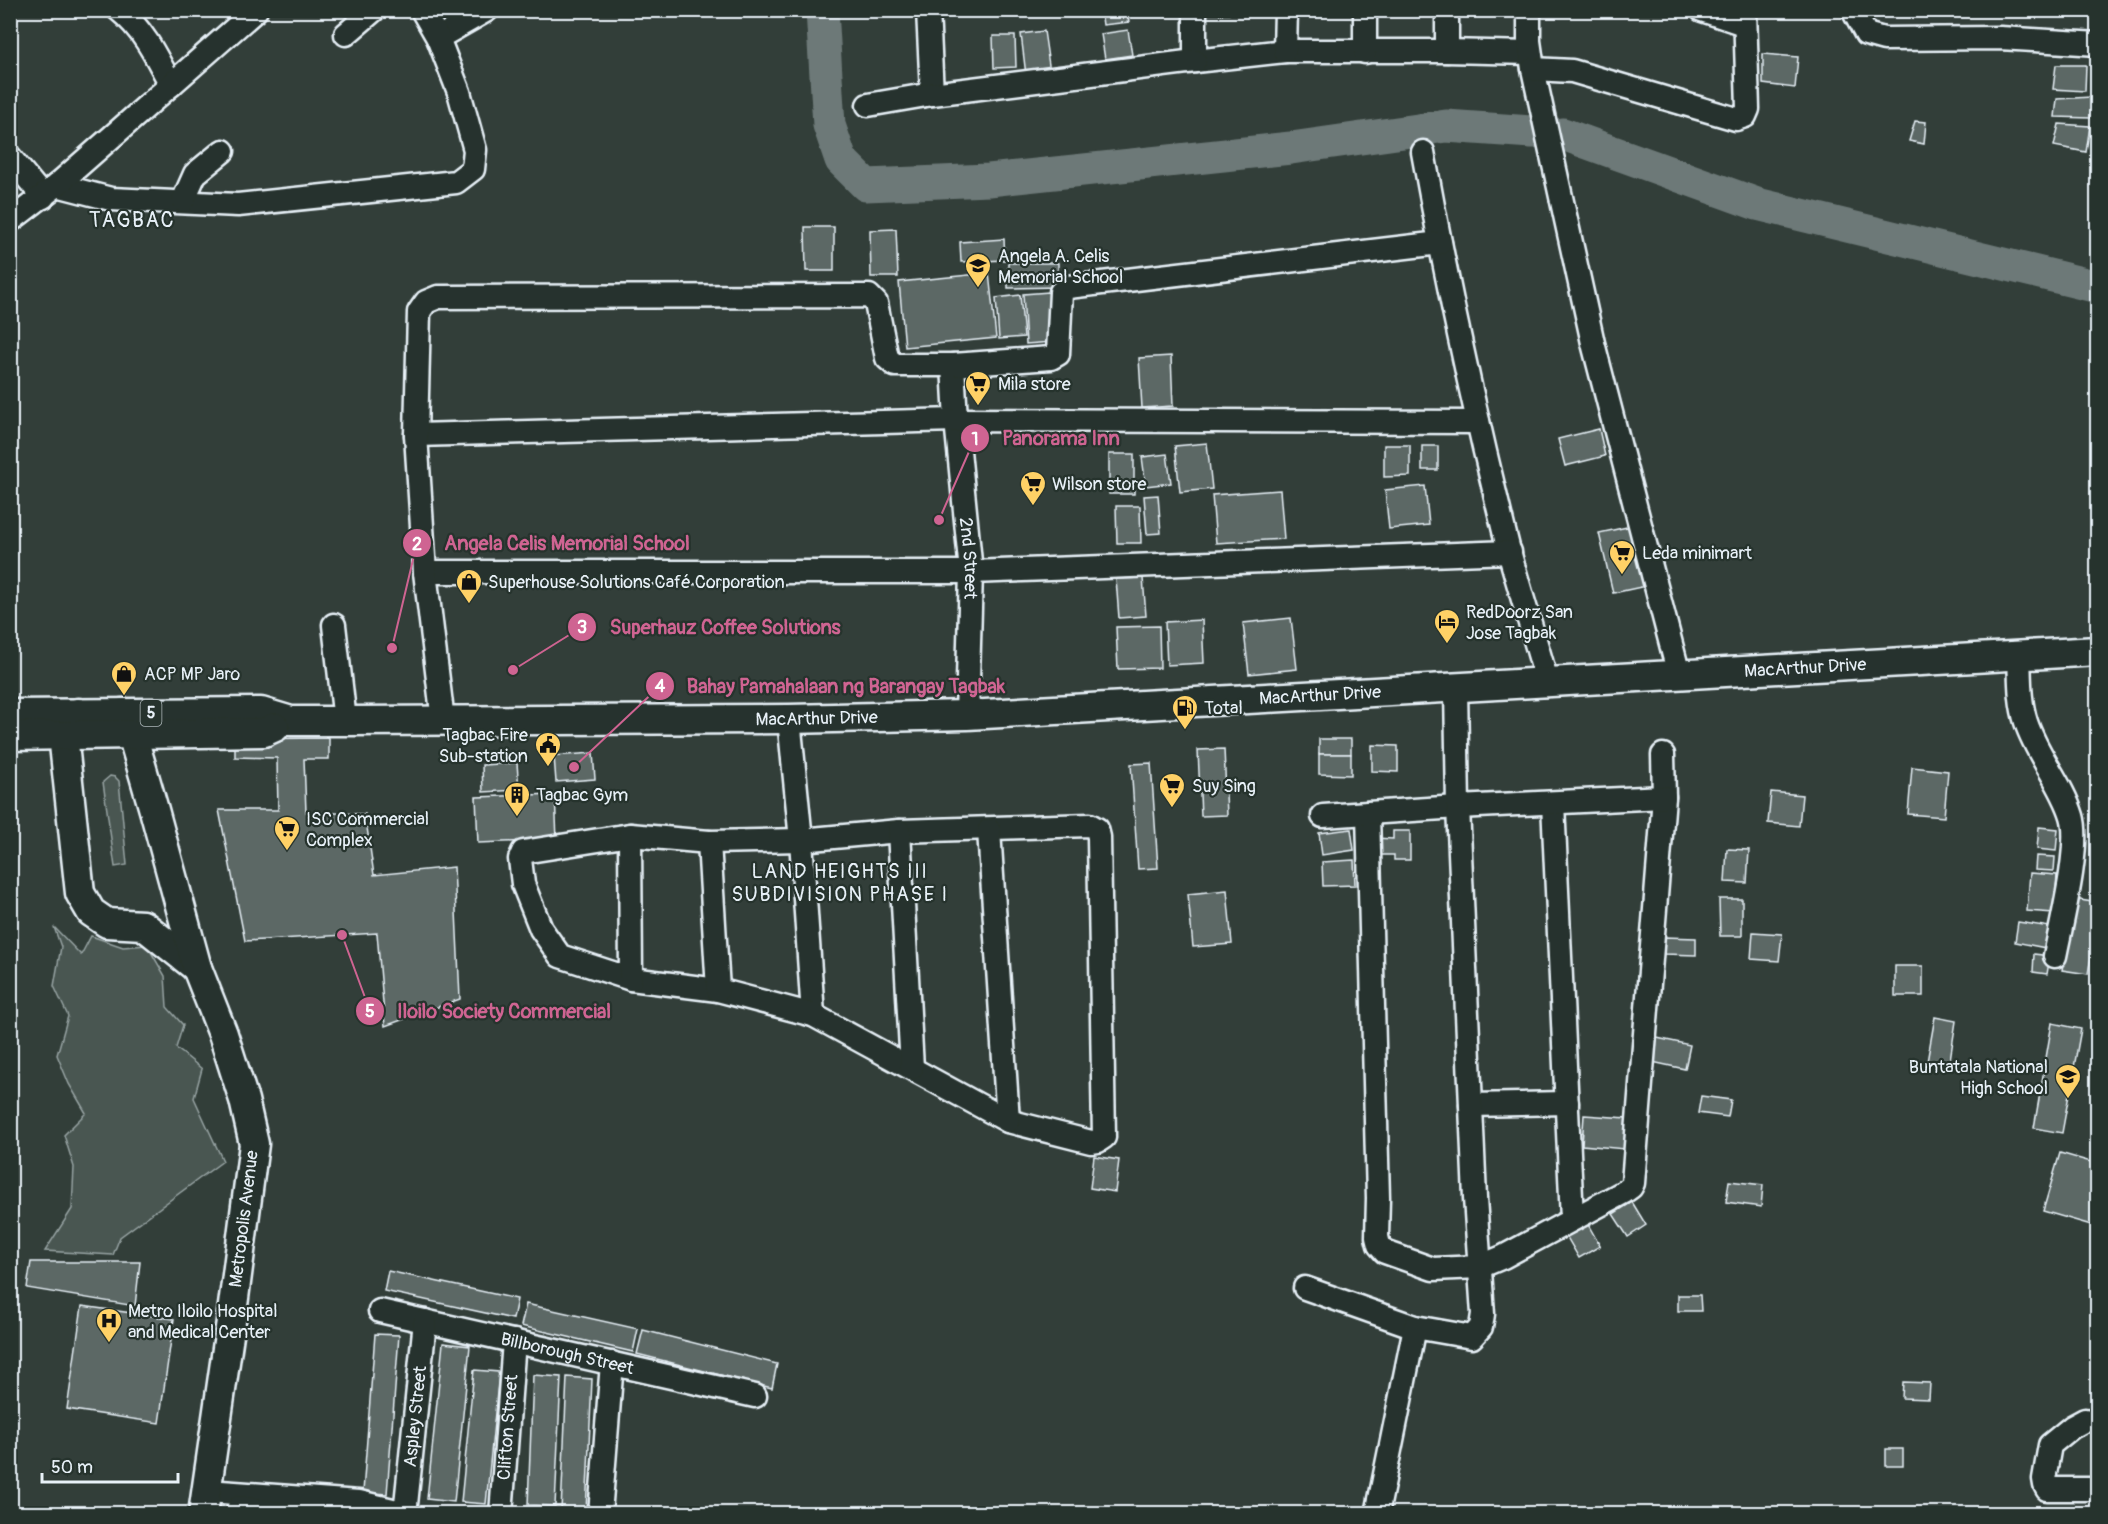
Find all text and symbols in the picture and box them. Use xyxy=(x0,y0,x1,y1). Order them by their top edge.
district label: TAGBAC xyxy=(89,207,175,234)
place label: Angela A. Celis Memorial School xyxy=(998,245,1123,289)
school or university icon: Angela A. Celis Memorial School xyxy=(963,251,993,289)
supermarket icon: Mila store xyxy=(963,369,993,407)
place label: Mila store xyxy=(998,373,1071,396)
callout: Panorama Inn xyxy=(960,419,1132,457)
text: Panorama Inn xyxy=(1002,426,1120,451)
text: 1 xyxy=(971,428,979,451)
supermarket icon: Wilson store xyxy=(1018,469,1048,507)
place label: Wilson store xyxy=(1052,473,1147,496)
street label: 2nd Street xyxy=(954,516,983,600)
callout: Angela Celis Memorial School xyxy=(402,524,702,562)
text: Angela Celis Memorial School xyxy=(444,531,690,556)
text: 2 xyxy=(412,533,422,556)
supermarket icon: Leda minimart xyxy=(1607,538,1637,576)
place label: Leda minimart xyxy=(1642,542,1753,565)
shop icon: Superhouse Solutions Café Corporation xyxy=(454,567,484,605)
place label: Superhouse Solutions Café Corporation xyxy=(488,571,785,594)
place label: RedDoorz San Jose Tagbak xyxy=(1466,601,1573,645)
hotel icon: RedDoorz San Jose Tagbak xyxy=(1432,607,1462,645)
callout: Superhauz Coffee Solutions xyxy=(567,608,852,646)
text: Superhauz Coffee Solutions xyxy=(610,615,840,640)
text: 3 xyxy=(577,616,587,639)
street label: MacArthur Drive xyxy=(1744,653,1867,682)
shop icon: ACP MP Jaro xyxy=(109,659,139,697)
place label: ACP MP Jaro xyxy=(144,663,240,686)
callout: Bahay Pamahalaan ng Barangay Tagbak xyxy=(645,667,1017,705)
text: Bahay Pamahalaan ng Barangay Tagbak xyxy=(687,674,1006,699)
text: 4 xyxy=(655,675,666,698)
street label: MacArthur Drive xyxy=(1258,680,1382,710)
fuel station icon: Total xyxy=(1170,693,1200,731)
place label: Total xyxy=(1204,697,1243,720)
road number: 5 xyxy=(140,700,162,726)
street label: MacArthur Drive xyxy=(756,706,878,731)
place label: Tagbac Fire Sub-station xyxy=(439,724,528,768)
public building icon: Tagbac Fire Sub-station xyxy=(533,730,563,768)
supermarket icon: Suy Sing xyxy=(1157,771,1187,809)
place label: Suy Sing xyxy=(1192,775,1256,798)
building icon: Tagbac Gym xyxy=(502,780,532,818)
place label: Tagbac Gym xyxy=(536,784,628,807)
place label: ISC Commercial Complex xyxy=(306,808,429,852)
supermarket icon: ISC Commercial Complex xyxy=(272,814,302,852)
district label: LAND HEIGHTS III SUBDIVISION PHASE I xyxy=(731,859,949,907)
callout: Iloilo Society Commercial xyxy=(355,992,623,1030)
text: Iloilo Society Commercial xyxy=(397,999,611,1024)
text: 5 xyxy=(365,1000,375,1023)
place label: Buntatala National High School xyxy=(1909,1056,2048,1100)
school or university icon: Buntatala National High School xyxy=(2053,1062,2083,1100)
street label: Metropolis Avenue xyxy=(224,1149,264,1289)
place label: Metro Iloilo Hospital and Medical Center xyxy=(128,1300,278,1344)
hospital icon: Metro Iloilo Hospital and Medical Center xyxy=(94,1306,124,1344)
street label: Billborough Street xyxy=(498,1327,637,1380)
street label: Aspley Street xyxy=(398,1364,432,1468)
street label: Clifton Street xyxy=(492,1373,523,1481)
scale bar xyxy=(42,1446,178,1484)
text: 50 m xyxy=(51,1456,93,1479)

